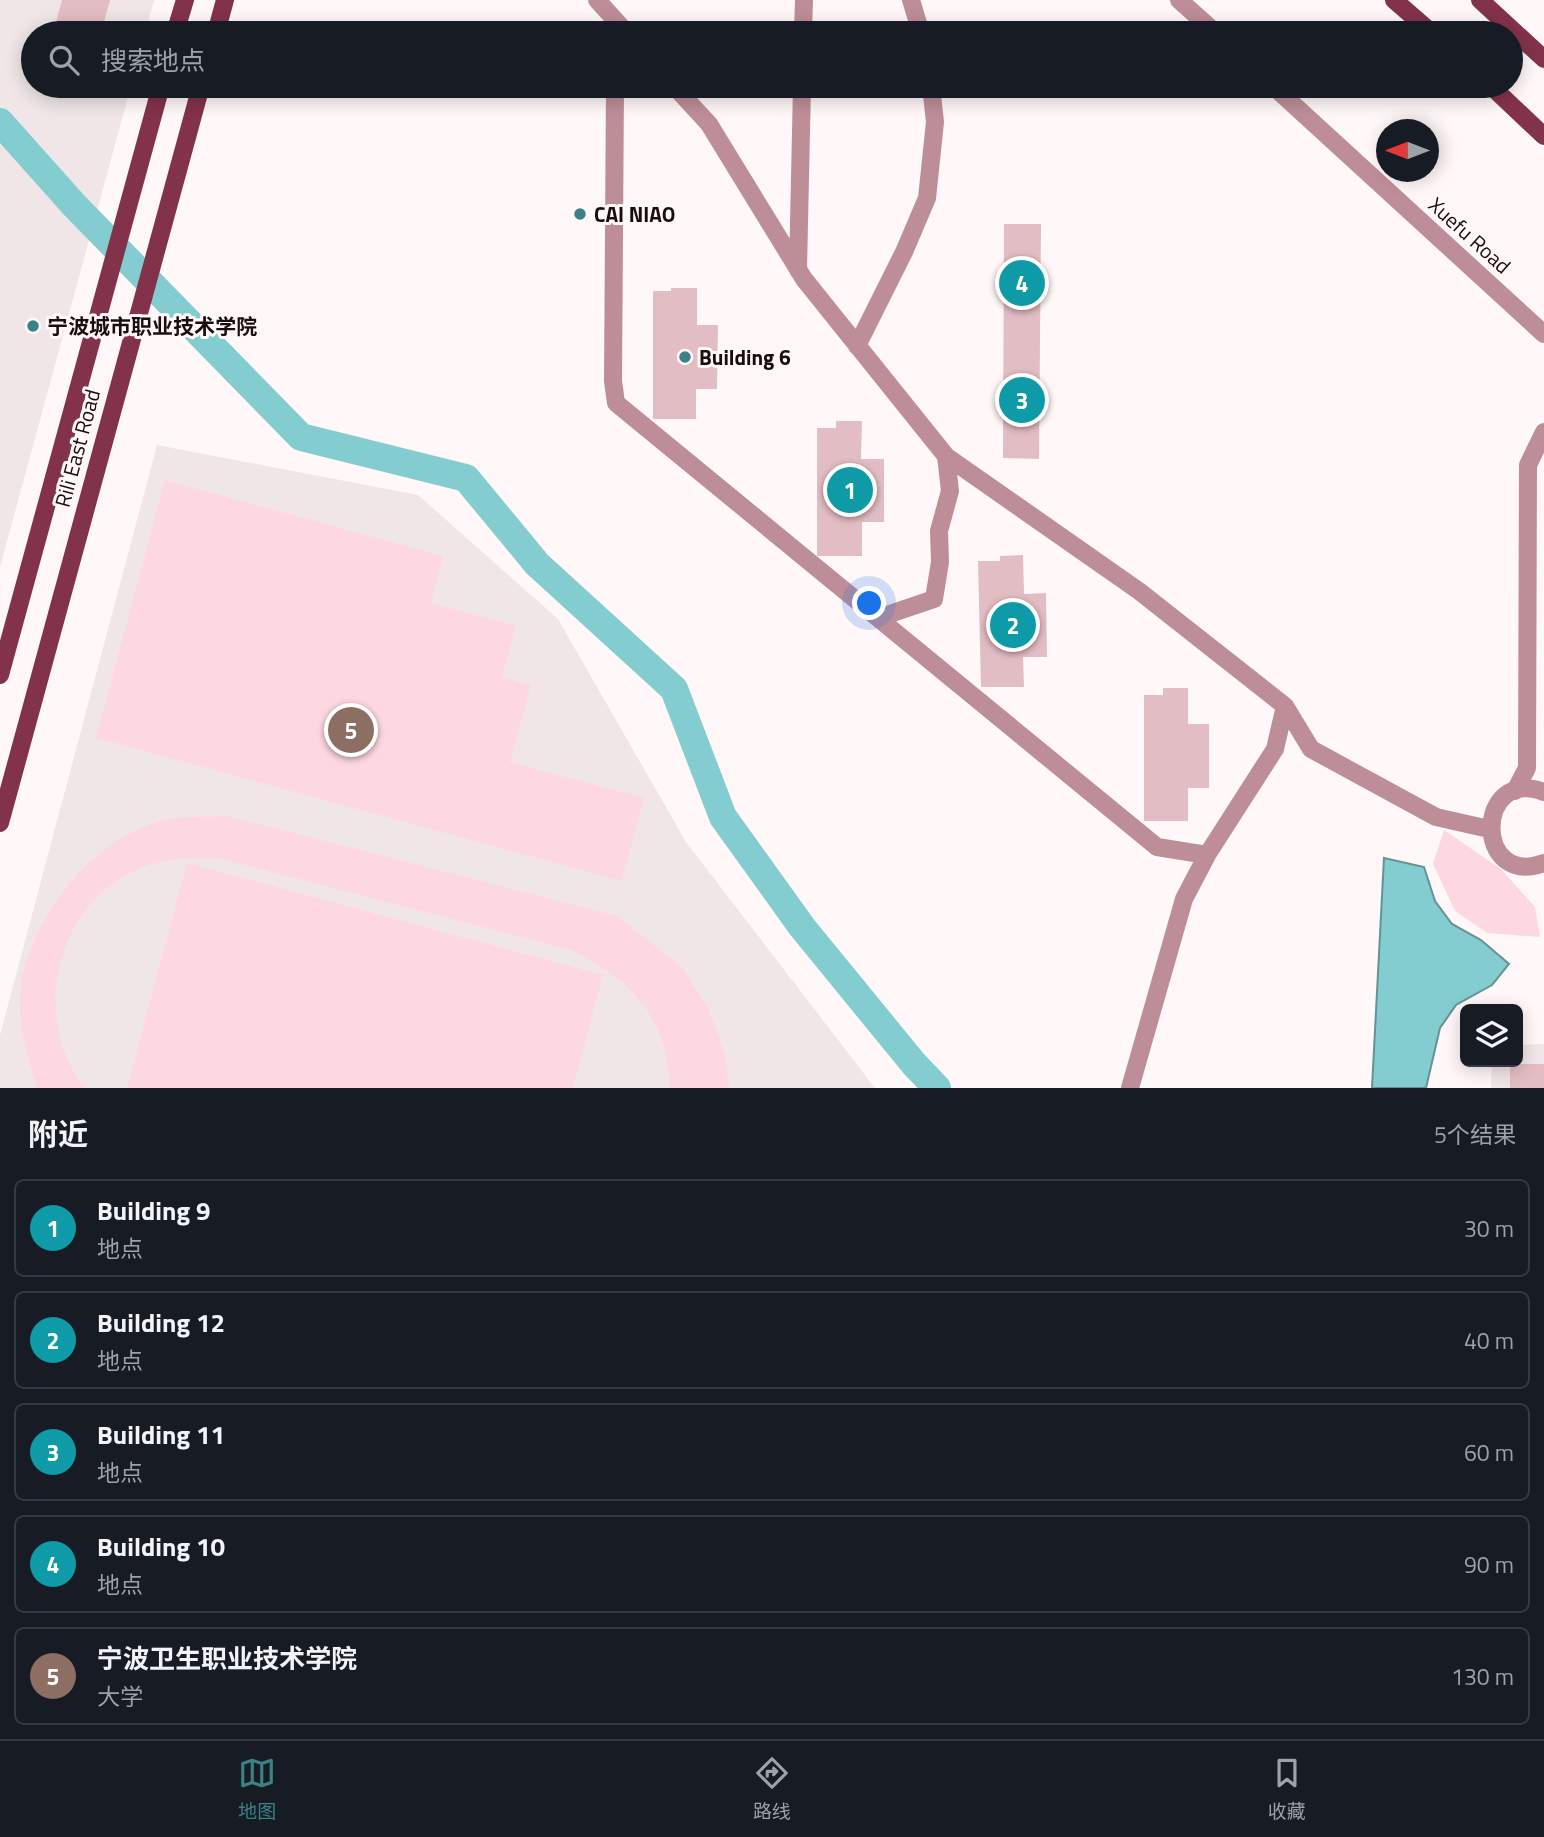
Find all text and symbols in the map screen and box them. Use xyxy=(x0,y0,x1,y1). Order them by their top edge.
search box xyxy=(21,21,1523,98)
icon: search xyxy=(45,41,83,79)
text: 搜索地点 xyxy=(101,41,205,80)
north arrow xyxy=(1376,119,1439,182)
street label: Xuefu Road xyxy=(1422,189,1518,281)
place label: CAI NIAO xyxy=(594,198,675,230)
marker: CAI NIAO xyxy=(572,206,588,222)
pin: 4 xyxy=(999,257,1045,309)
place label: 宁波城市职业技术学院 xyxy=(47,310,257,342)
marker: 宁波城市职业技术学院 xyxy=(25,318,41,334)
place label: Building 6 xyxy=(699,341,791,373)
marker: Building 6 xyxy=(677,349,693,365)
pin: 3 xyxy=(999,374,1045,426)
street label: Rili East Road xyxy=(46,385,108,511)
pin: 1 xyxy=(827,464,873,516)
your location xyxy=(852,586,886,620)
pin: 2 xyxy=(990,599,1036,651)
pin: 5 xyxy=(328,704,374,756)
map controls xyxy=(1460,1004,1523,1067)
button: layers xyxy=(1460,1004,1523,1067)
text: 附近 xyxy=(28,1111,88,1157)
text: 5个结果 xyxy=(1434,1117,1516,1152)
text: Building 9 xyxy=(97,1191,210,1230)
text: 1 xyxy=(47,1211,59,1246)
text: 30 m xyxy=(1464,1211,1514,1246)
text: 地点 xyxy=(97,1231,143,1266)
text: Building 12 xyxy=(97,1303,225,1342)
text: 2 xyxy=(47,1323,59,1358)
text: 40 m xyxy=(1464,1323,1514,1358)
text: 地点 xyxy=(97,1343,143,1378)
text: Building 11 xyxy=(97,1415,225,1454)
text: 3 xyxy=(47,1435,59,1470)
text: 60 m xyxy=(1464,1435,1514,1470)
text: 地点 xyxy=(97,1455,143,1490)
text: Building 10 xyxy=(97,1527,225,1566)
text: 4 xyxy=(47,1547,59,1582)
text: 90 m xyxy=(1464,1547,1514,1582)
text: 地点 xyxy=(97,1567,143,1602)
text: 宁波卫生职业技术学院 xyxy=(97,1639,357,1678)
text: 5 xyxy=(47,1659,59,1694)
text: 130 m xyxy=(1451,1659,1514,1694)
text: 大学 xyxy=(97,1679,143,1714)
tab: 地图 xyxy=(238,1754,276,1825)
tab: 路线 xyxy=(753,1754,791,1825)
tab: 收藏 xyxy=(1268,1754,1306,1825)

